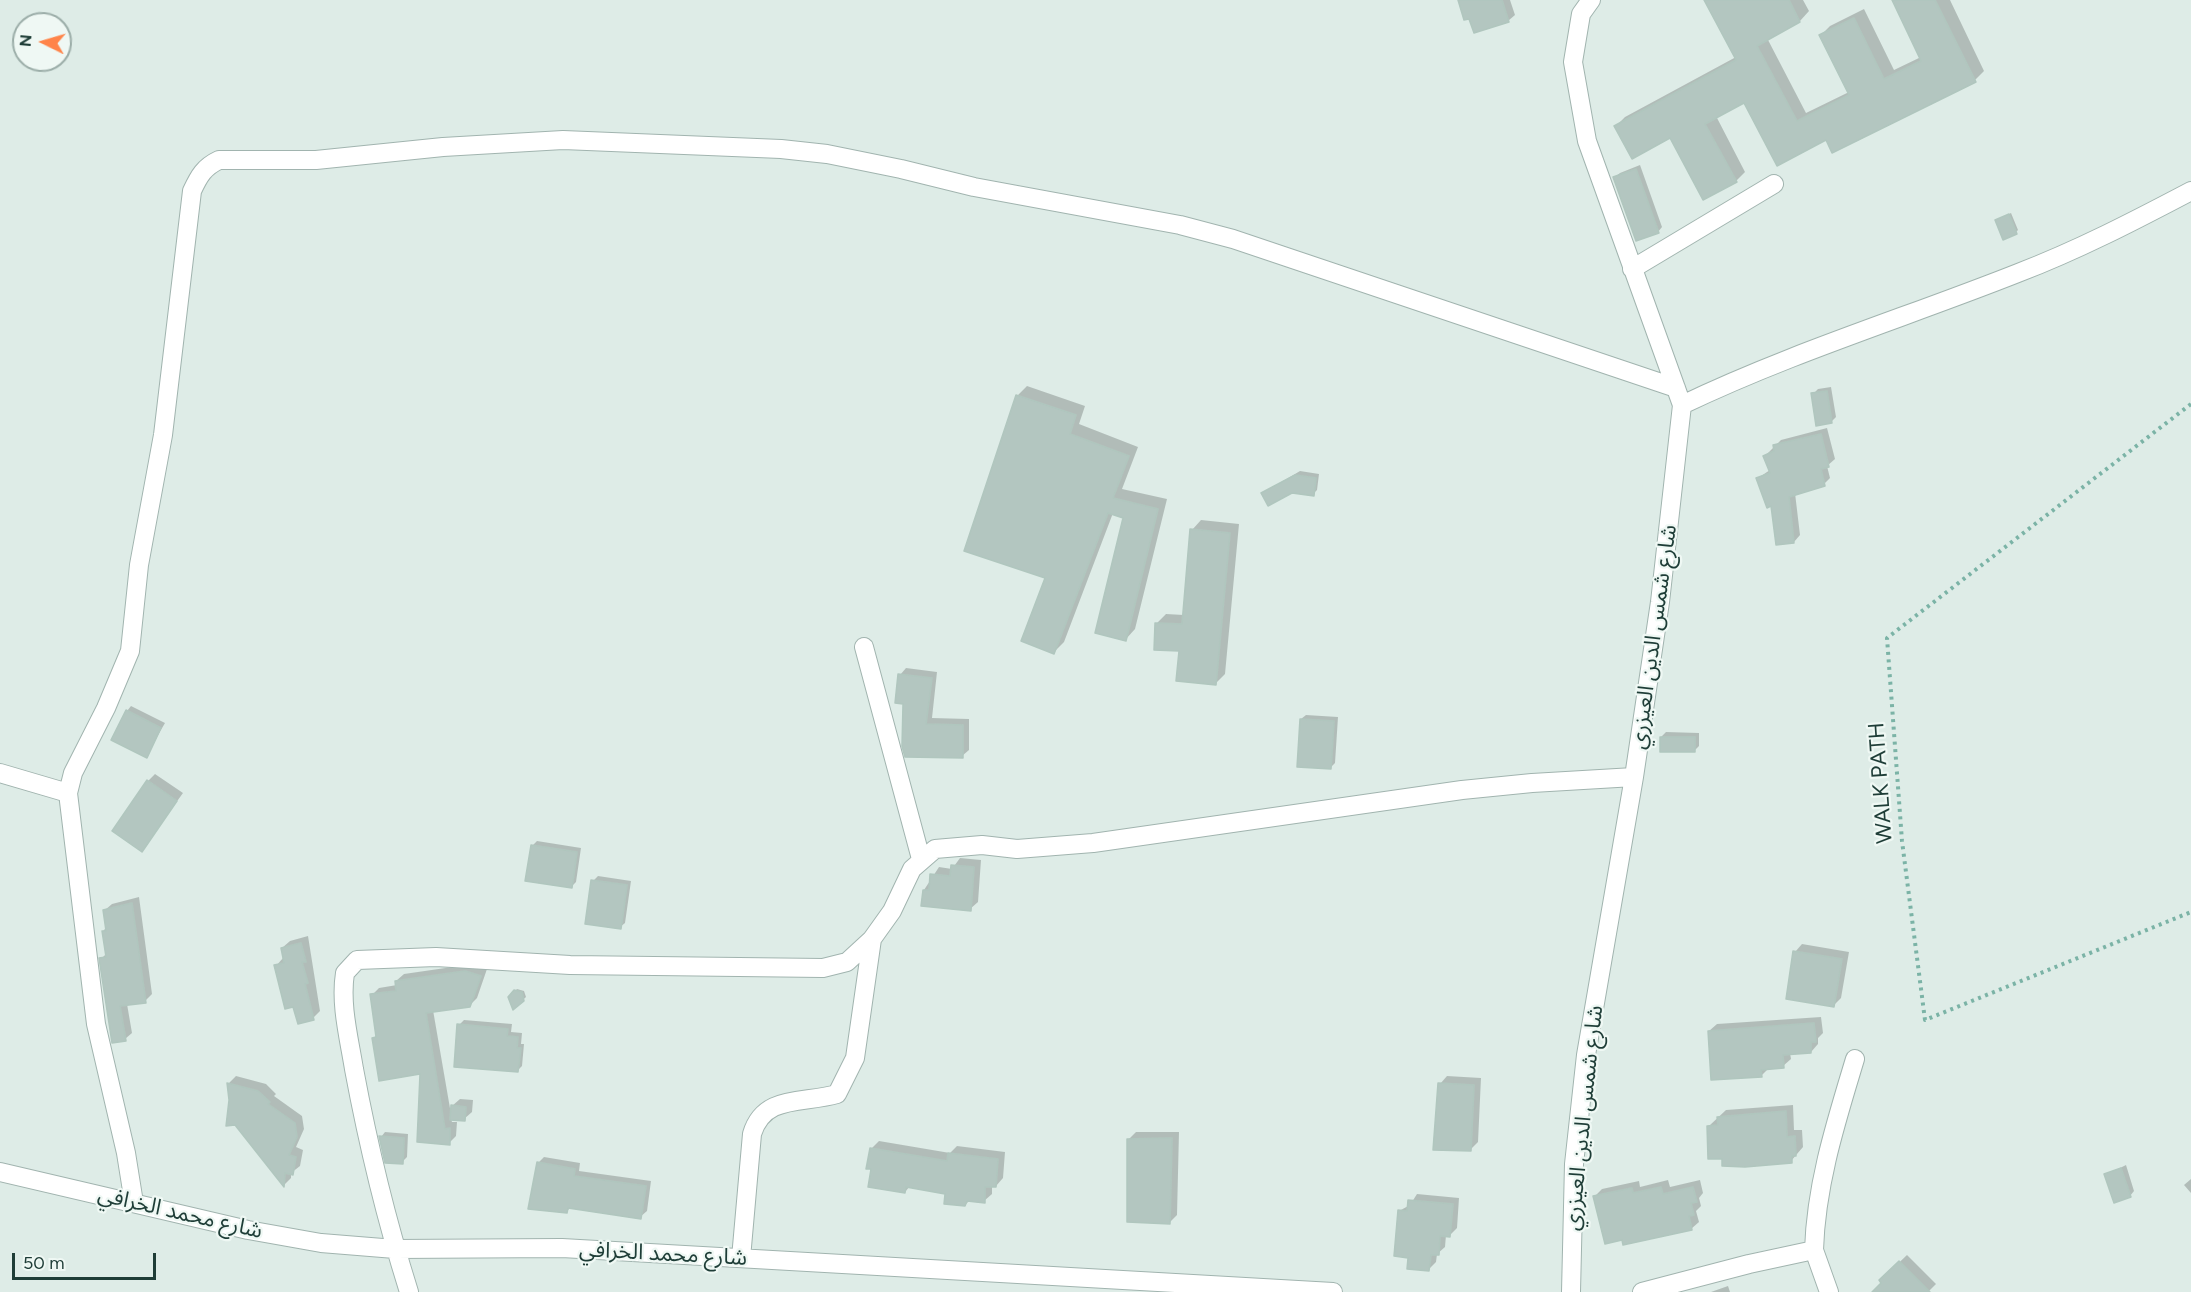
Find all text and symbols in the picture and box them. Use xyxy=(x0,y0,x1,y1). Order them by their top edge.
north arrow xyxy=(12,12,72,72)
text: N xyxy=(16,34,36,48)
street label: شارع شمس الدين العيزري xyxy=(1625,523,1683,751)
street label: WALK PATH xyxy=(1864,721,1898,845)
street label: شارع شمس الدين العيزري xyxy=(1559,1004,1609,1232)
street label: شارع محمد الخرافي xyxy=(95,1181,265,1245)
street label: شارع محمد الخرافي xyxy=(578,1236,748,1272)
scale bar xyxy=(15,1241,159,1279)
text: 50 m xyxy=(23,1252,65,1274)

